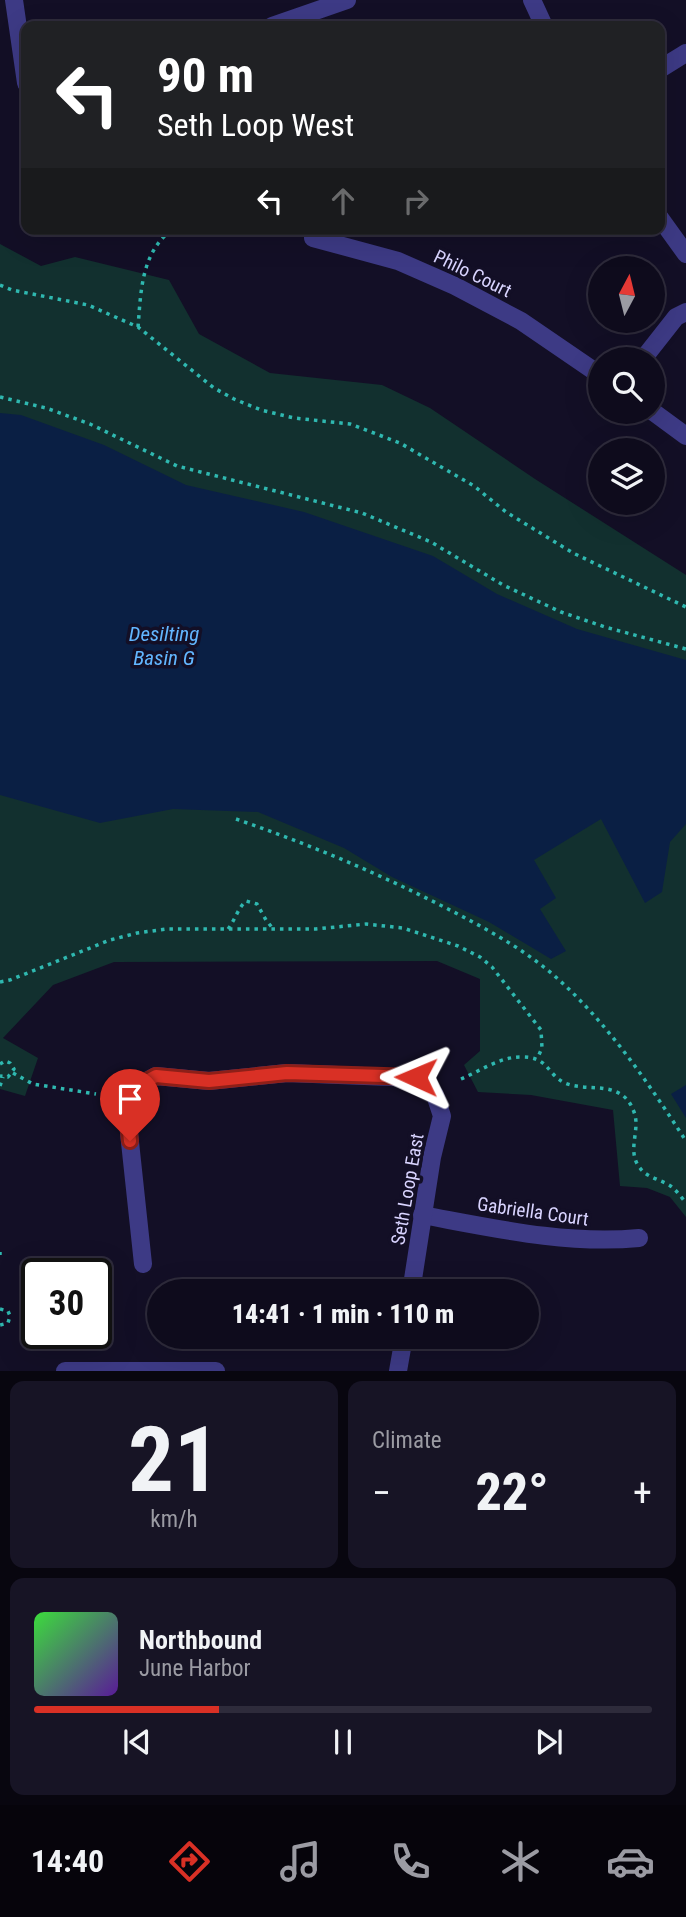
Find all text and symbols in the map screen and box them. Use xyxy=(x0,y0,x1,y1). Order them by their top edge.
text: 90 m xyxy=(157,47,254,104)
icon: left xyxy=(42,49,133,140)
text: Seth Loop West xyxy=(157,106,354,144)
icon: left xyxy=(251,182,289,220)
icon: ahead xyxy=(324,182,362,220)
icon: right xyxy=(397,182,435,220)
street label: Philo Court xyxy=(430,245,515,302)
north arrow xyxy=(588,256,665,332)
map controls xyxy=(588,256,665,515)
button: search xyxy=(588,347,665,424)
button: layers xyxy=(588,438,665,515)
water label: Desilting Basin G xyxy=(129,622,199,670)
position arrow xyxy=(379,1040,453,1114)
pin xyxy=(100,1069,160,1141)
icon: arrive xyxy=(111,1080,149,1118)
street label: Seth Loop East xyxy=(386,1132,429,1247)
street label: Gabriella Court xyxy=(476,1192,590,1231)
speed limit sign: 30 xyxy=(21,1258,112,1349)
text: 14:41 · 1 min · 110 m xyxy=(232,1299,454,1329)
text: 21 xyxy=(128,1407,220,1513)
text: Climate xyxy=(372,1427,442,1454)
text: 22° xyxy=(475,1462,549,1523)
text: − xyxy=(372,1471,391,1515)
text: + xyxy=(633,1471,652,1515)
text: km/h xyxy=(150,1506,198,1533)
text: Northbound xyxy=(139,1625,262,1655)
text: June Harbor xyxy=(139,1655,251,1682)
icon: previous xyxy=(118,1723,156,1761)
icon: pause xyxy=(324,1723,362,1761)
icon: next xyxy=(530,1723,568,1761)
icon: directions xyxy=(165,1837,214,1886)
icon: music xyxy=(276,1837,325,1886)
icon: phone xyxy=(386,1837,435,1886)
icon: climate xyxy=(496,1837,545,1886)
icon: car xyxy=(606,1837,655,1886)
text: 14:40 xyxy=(31,1842,104,1880)

